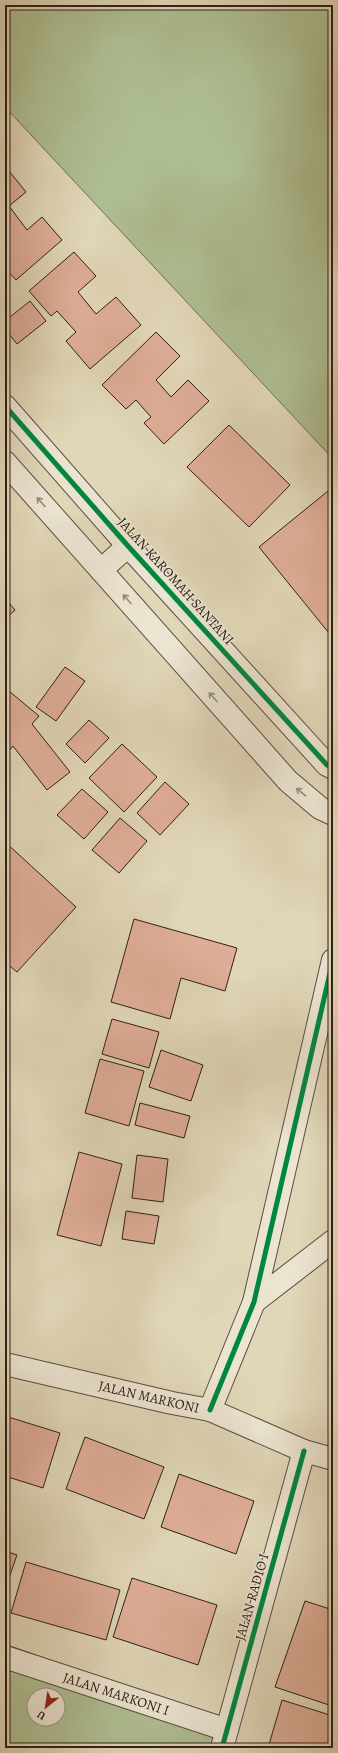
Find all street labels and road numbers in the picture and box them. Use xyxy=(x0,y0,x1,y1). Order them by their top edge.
street label: JALAN KAROMAH SANTANI xyxy=(114,513,238,649)
street label: JALAN MARKONI xyxy=(97,1376,201,1418)
street label: JALAN RADIO I xyxy=(230,1551,274,1643)
street label: JALAN MARKONI I xyxy=(60,1668,172,1720)

